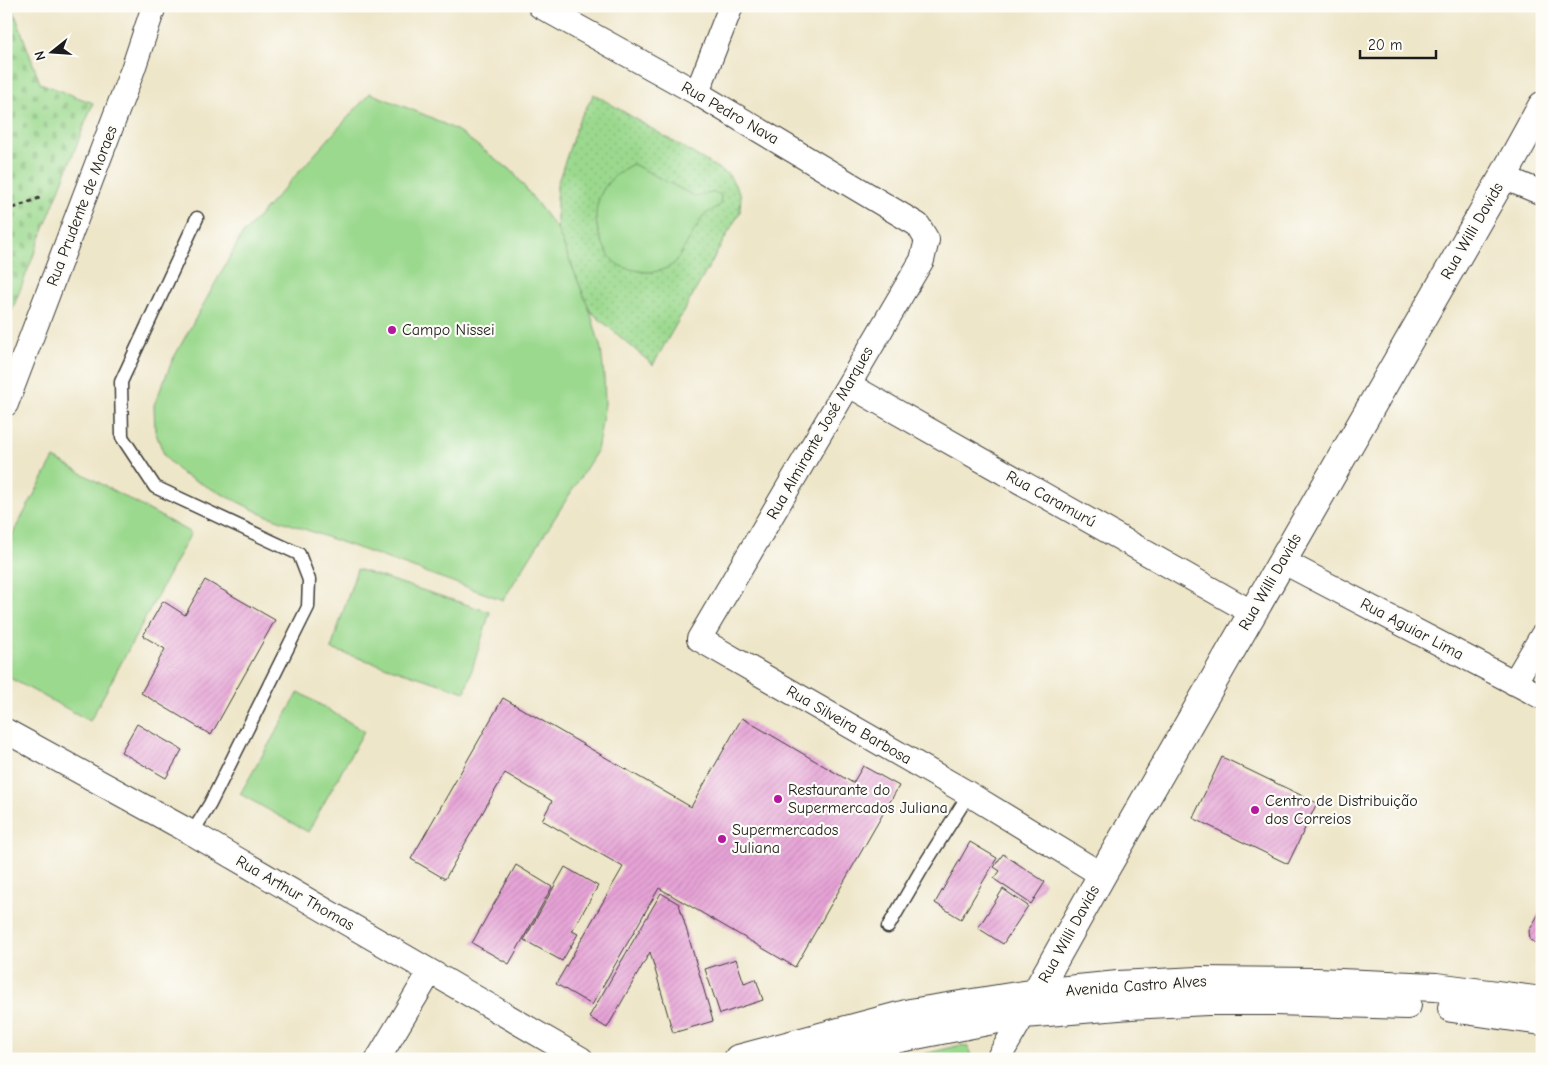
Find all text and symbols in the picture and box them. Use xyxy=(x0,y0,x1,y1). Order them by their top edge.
north arrow xyxy=(28,28,78,78)
scale bar xyxy=(1360,28,1437,60)
text: 20 m xyxy=(1368,36,1402,54)
text: N xyxy=(31,49,50,63)
street label: Rua Pedro Nava xyxy=(678,78,782,148)
street label: Rua Prudente de Moraes xyxy=(43,123,121,289)
street label: Rua Willi Davids xyxy=(1437,179,1507,283)
place label: Campo Nissei xyxy=(402,321,495,339)
marker: Campo Nissei xyxy=(386,324,398,336)
street label: Rua Almirante José Marques xyxy=(763,343,877,522)
street label: Rua Caramurú xyxy=(1003,467,1099,531)
street label: Rua Willi Davids xyxy=(1235,530,1305,634)
street label: Rua Aguiar Lima xyxy=(1357,594,1467,664)
street label: Rua Silveira Barbosa xyxy=(783,682,915,768)
place label: Restaurante do Supermercados Juliana xyxy=(788,781,948,817)
place label: Centro de Distribuição dos Correios xyxy=(1265,792,1418,828)
marker: Restaurante do Supermercados Juliana xyxy=(772,793,784,805)
marker: Centro de Distribuição dos Correios xyxy=(1249,804,1261,816)
place label: Supermercados Juliana xyxy=(732,821,839,857)
marker: Supermercados Juliana xyxy=(716,833,728,845)
street label: Rua Arthur Thomas xyxy=(233,852,358,934)
street label: Rua Willi Davids xyxy=(1035,882,1103,986)
street label: Avenida Castro Alves xyxy=(1065,972,1207,1000)

